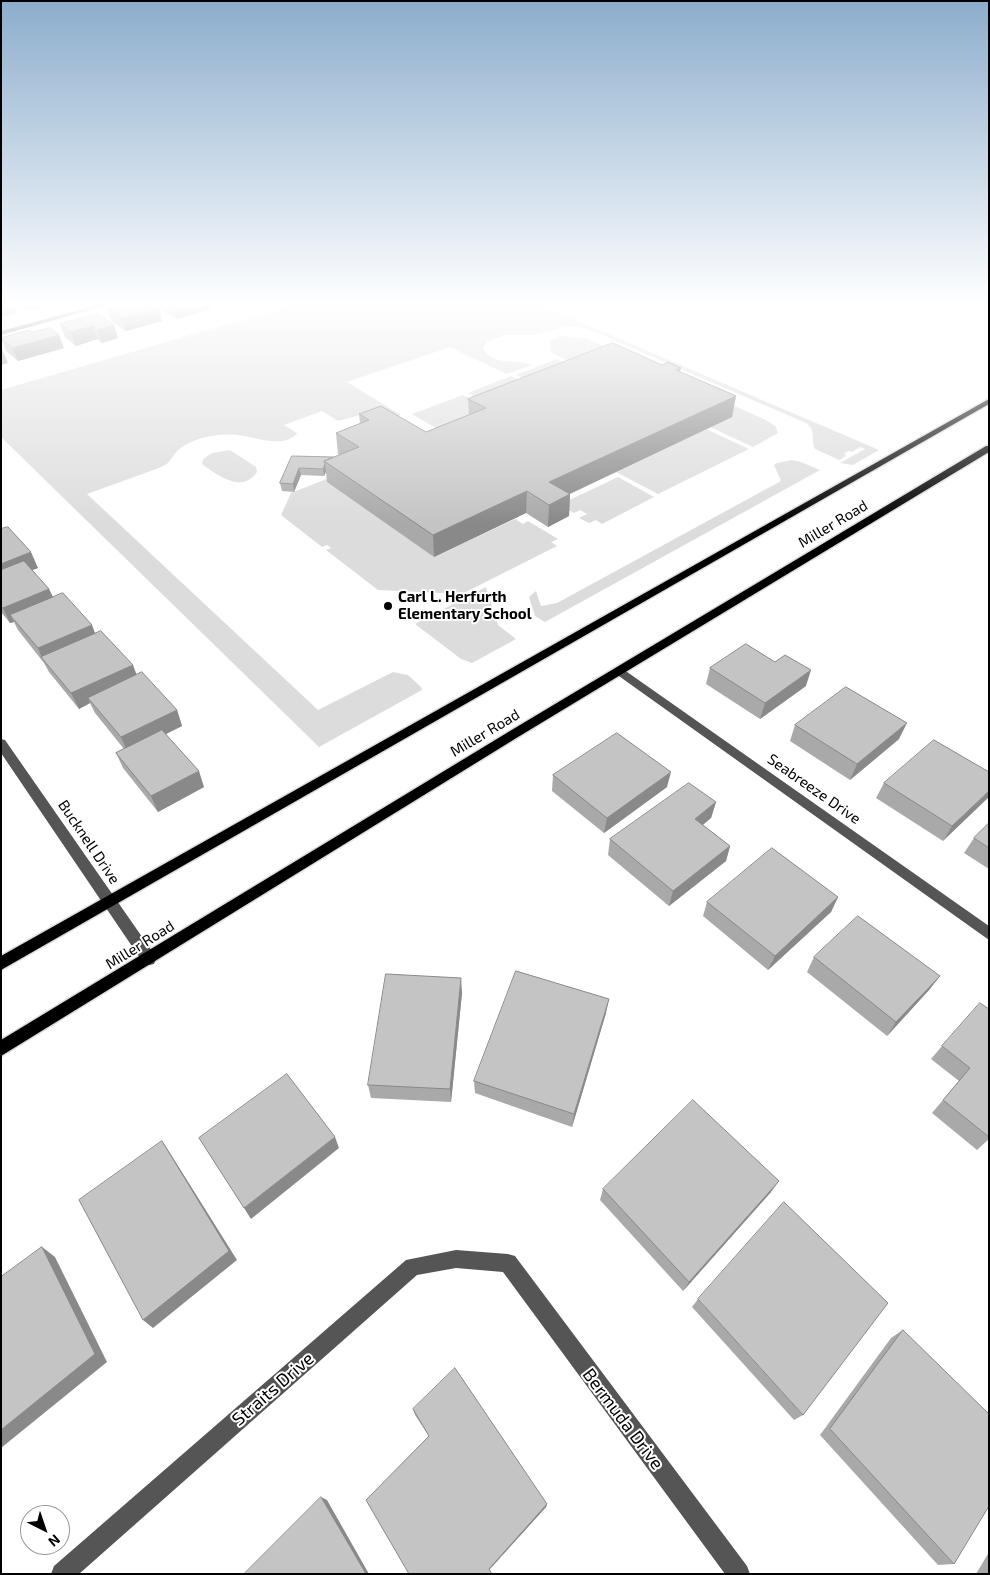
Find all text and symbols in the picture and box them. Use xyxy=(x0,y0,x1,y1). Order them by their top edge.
street label: Miller Road xyxy=(795,496,871,552)
place label: Carl L. Herfurth Elementary School xyxy=(398,588,532,623)
marker: Carl L. Herfurth Elementary School xyxy=(382,600,394,612)
street label: Miller Road xyxy=(447,705,523,761)
street label: Seabreeze Drive xyxy=(764,750,864,828)
street label: Bucknell Drive xyxy=(54,797,124,887)
street label: Miller Road xyxy=(102,917,178,973)
street label: Straits Drive xyxy=(228,1348,318,1430)
street label: Bermuda Drive xyxy=(578,1364,668,1474)
north arrow xyxy=(20,1505,70,1555)
text: N xyxy=(45,1531,64,1551)

